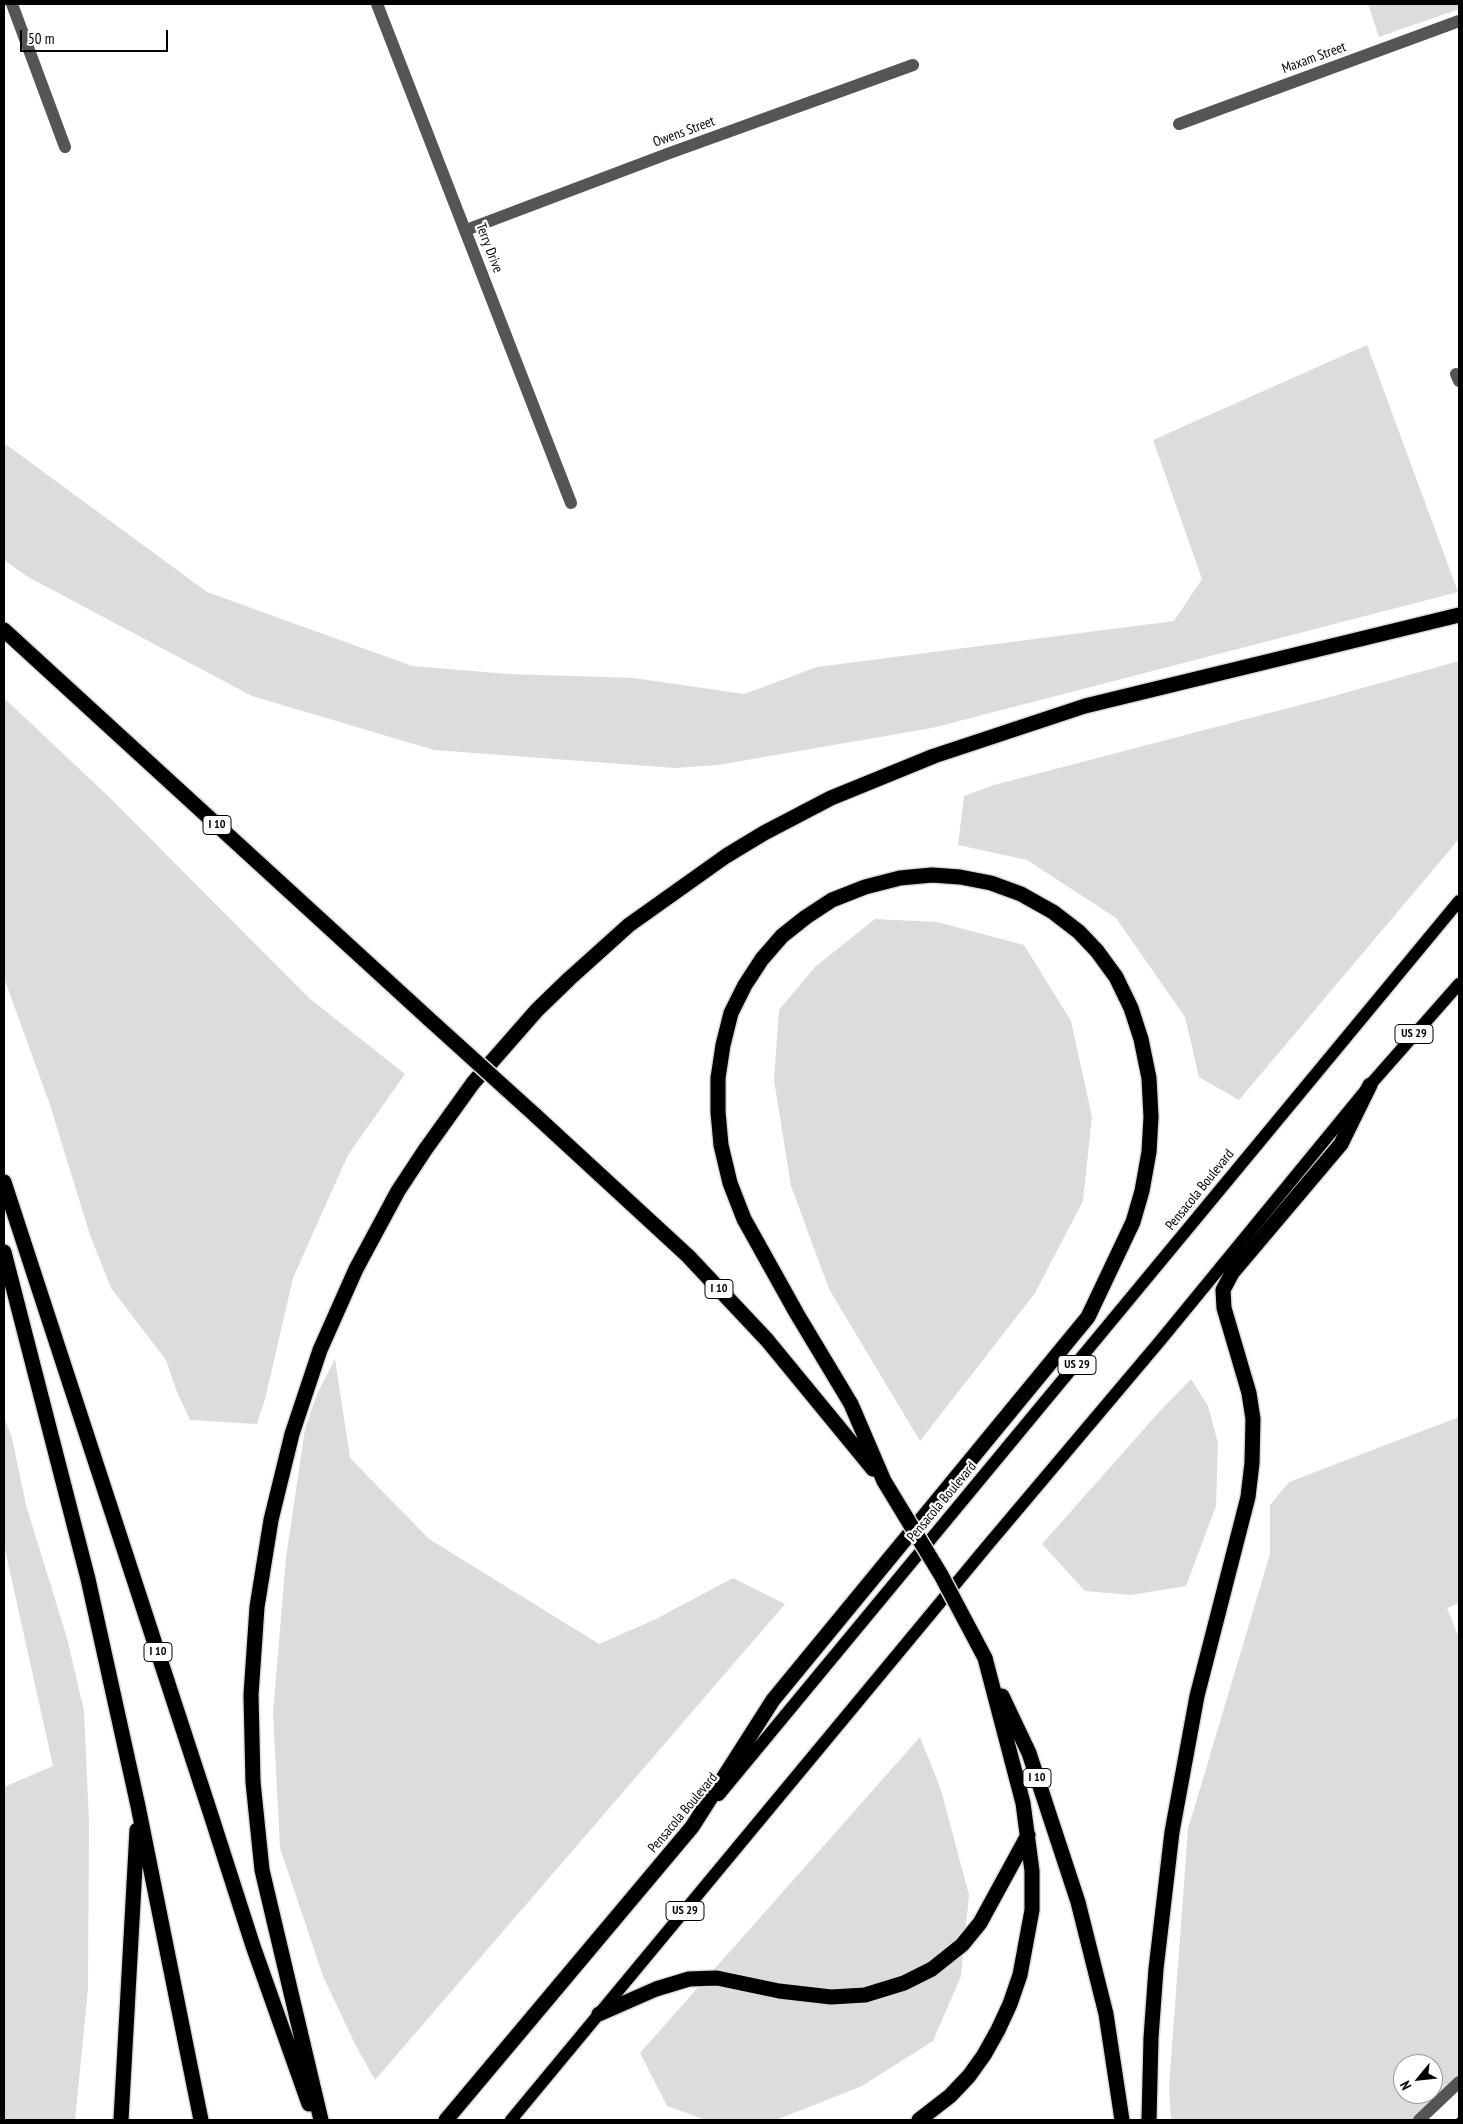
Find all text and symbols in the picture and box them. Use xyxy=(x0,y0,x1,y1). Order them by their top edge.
scale bar xyxy=(22,20,170,52)
text: 50 m xyxy=(28,29,54,48)
street label: Maxam Street xyxy=(1280,39,1348,77)
street label: Owens Street xyxy=(651,113,717,151)
street label: Terry Drive xyxy=(472,221,506,275)
road number: I 10 xyxy=(203,816,231,834)
road number: US 29 xyxy=(1395,1024,1433,1044)
street label: Pensacola Boulevard xyxy=(1162,1146,1238,1234)
road number: I 10 xyxy=(705,1280,733,1298)
road number: US 29 xyxy=(1058,1356,1096,1374)
street label: Pensacola Boulevard xyxy=(904,1459,980,1545)
road number: I 10 xyxy=(144,1642,172,1661)
road number: I 10 xyxy=(1023,1769,1051,1788)
street label: Pensacola Boulevard xyxy=(645,1770,721,1856)
road number: US 29 xyxy=(666,1902,704,1920)
north arrow xyxy=(1393,2054,1443,2104)
text: N xyxy=(1396,2078,1415,2093)

